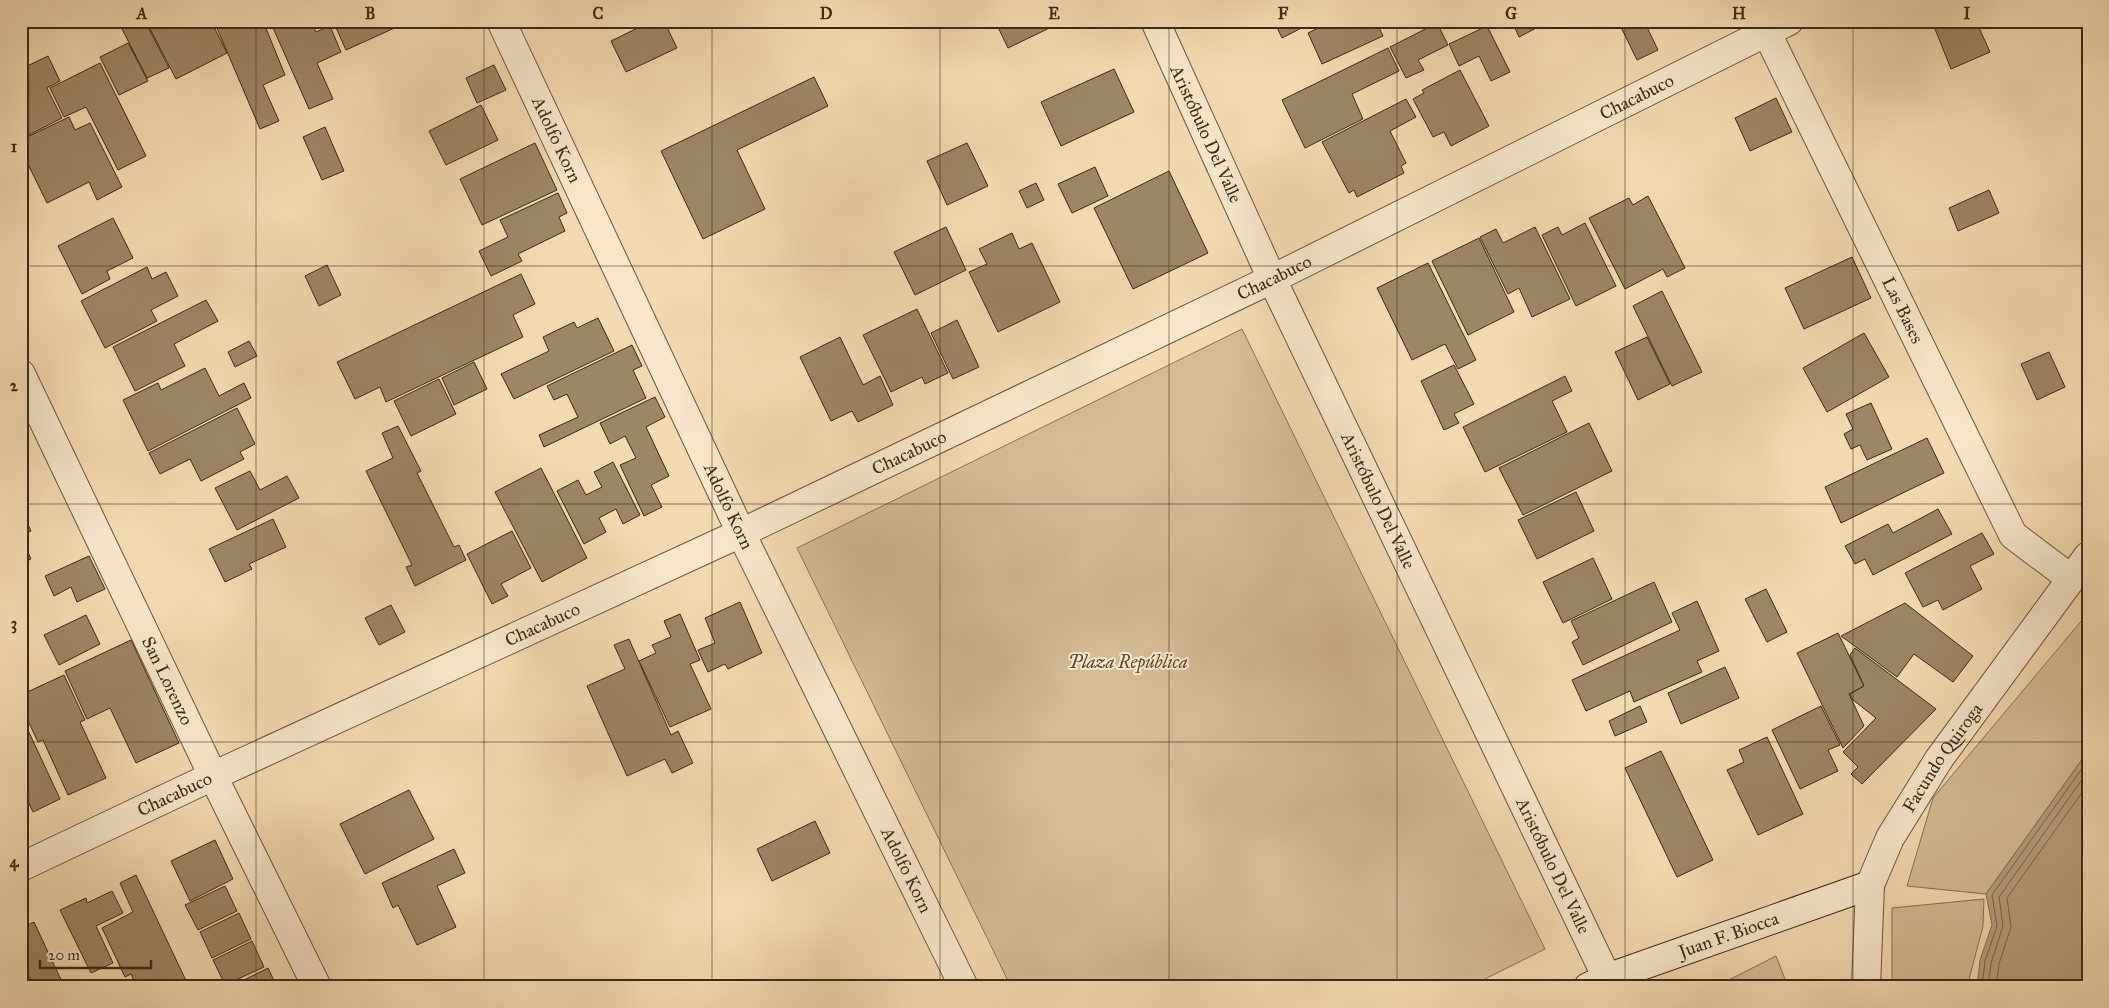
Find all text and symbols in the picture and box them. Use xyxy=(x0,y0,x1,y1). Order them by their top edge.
text: A xyxy=(136,4,148,23)
text: B xyxy=(365,4,375,23)
text: C xyxy=(593,4,604,23)
text: D xyxy=(820,4,833,23)
text: E xyxy=(1048,4,1060,23)
text: F xyxy=(1278,4,1289,23)
text: G xyxy=(1505,4,1517,23)
text: H xyxy=(1732,4,1746,23)
text: I xyxy=(1964,4,1971,23)
street label: Aristóbulo Del Valle xyxy=(1165,61,1247,206)
street label: Chacabuco xyxy=(1596,69,1678,125)
street label: Adolfo Korn xyxy=(527,92,586,186)
text: 1 xyxy=(11,137,18,156)
street label: Chacabuco xyxy=(1233,250,1315,305)
street label: Las Bases xyxy=(1877,273,1928,347)
text: 2 xyxy=(10,376,19,395)
street label: Chacabuco xyxy=(868,425,950,480)
street label: Aristóbulo Del Valle xyxy=(1336,428,1420,572)
street label: Adolfo Korn xyxy=(699,459,758,553)
street label: Chacabuco xyxy=(501,598,583,651)
text: 3 xyxy=(11,614,17,634)
street label: San Lorenzo xyxy=(137,633,198,729)
park label: Plaza República xyxy=(1068,651,1188,674)
street label: Facundo Quiroga xyxy=(1898,699,1987,816)
street label: Chacabuco xyxy=(134,767,216,821)
street label: Aristóbulo Del Valle xyxy=(1511,793,1595,938)
street label: Adolfo Korn xyxy=(876,823,937,917)
text: 4 xyxy=(10,852,20,872)
street label: Juan F. Biocca xyxy=(1674,907,1782,964)
scale bar xyxy=(40,938,151,970)
text: 20 m xyxy=(48,946,80,964)

